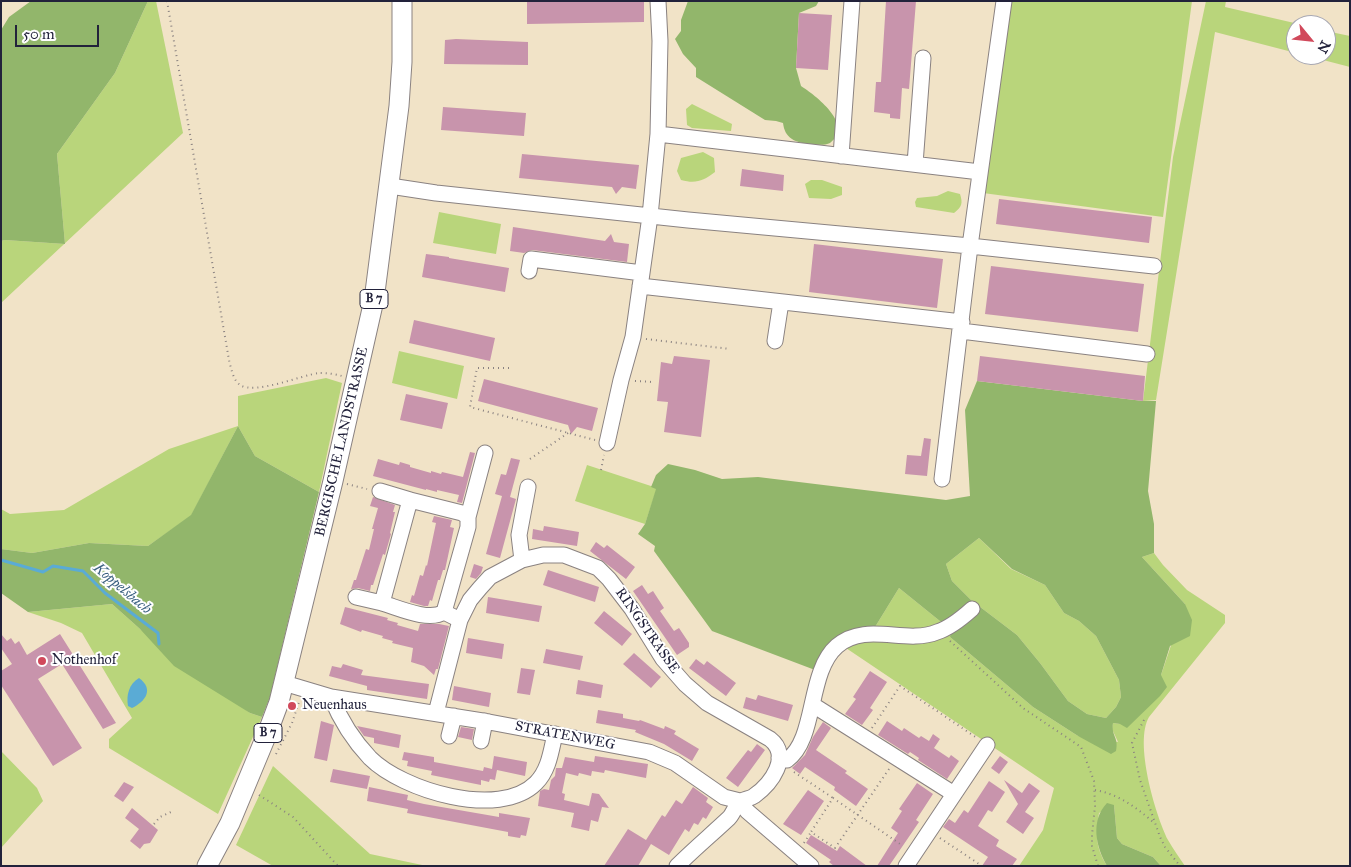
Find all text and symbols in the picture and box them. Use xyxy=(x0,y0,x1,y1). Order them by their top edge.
scale bar xyxy=(18,15,101,47)
north arrow xyxy=(1286,15,1336,65)
text: 50 m xyxy=(23,25,55,43)
text: N xyxy=(1314,38,1334,56)
road number: B 7 xyxy=(360,290,388,308)
street label: BERGISCHE LANDSTRASSE xyxy=(312,346,372,538)
water label: Koppelsbach xyxy=(89,560,155,618)
street label: RINGSTRASSE xyxy=(611,585,683,677)
place label: Nothenhof xyxy=(52,653,116,669)
marker: Nothenhof xyxy=(36,655,48,667)
place label: Neuenhaus xyxy=(302,698,367,714)
marker: Neuenhaus xyxy=(286,700,298,712)
street label: STRATENWEG xyxy=(514,718,616,754)
road number: B 7 xyxy=(254,724,282,742)

